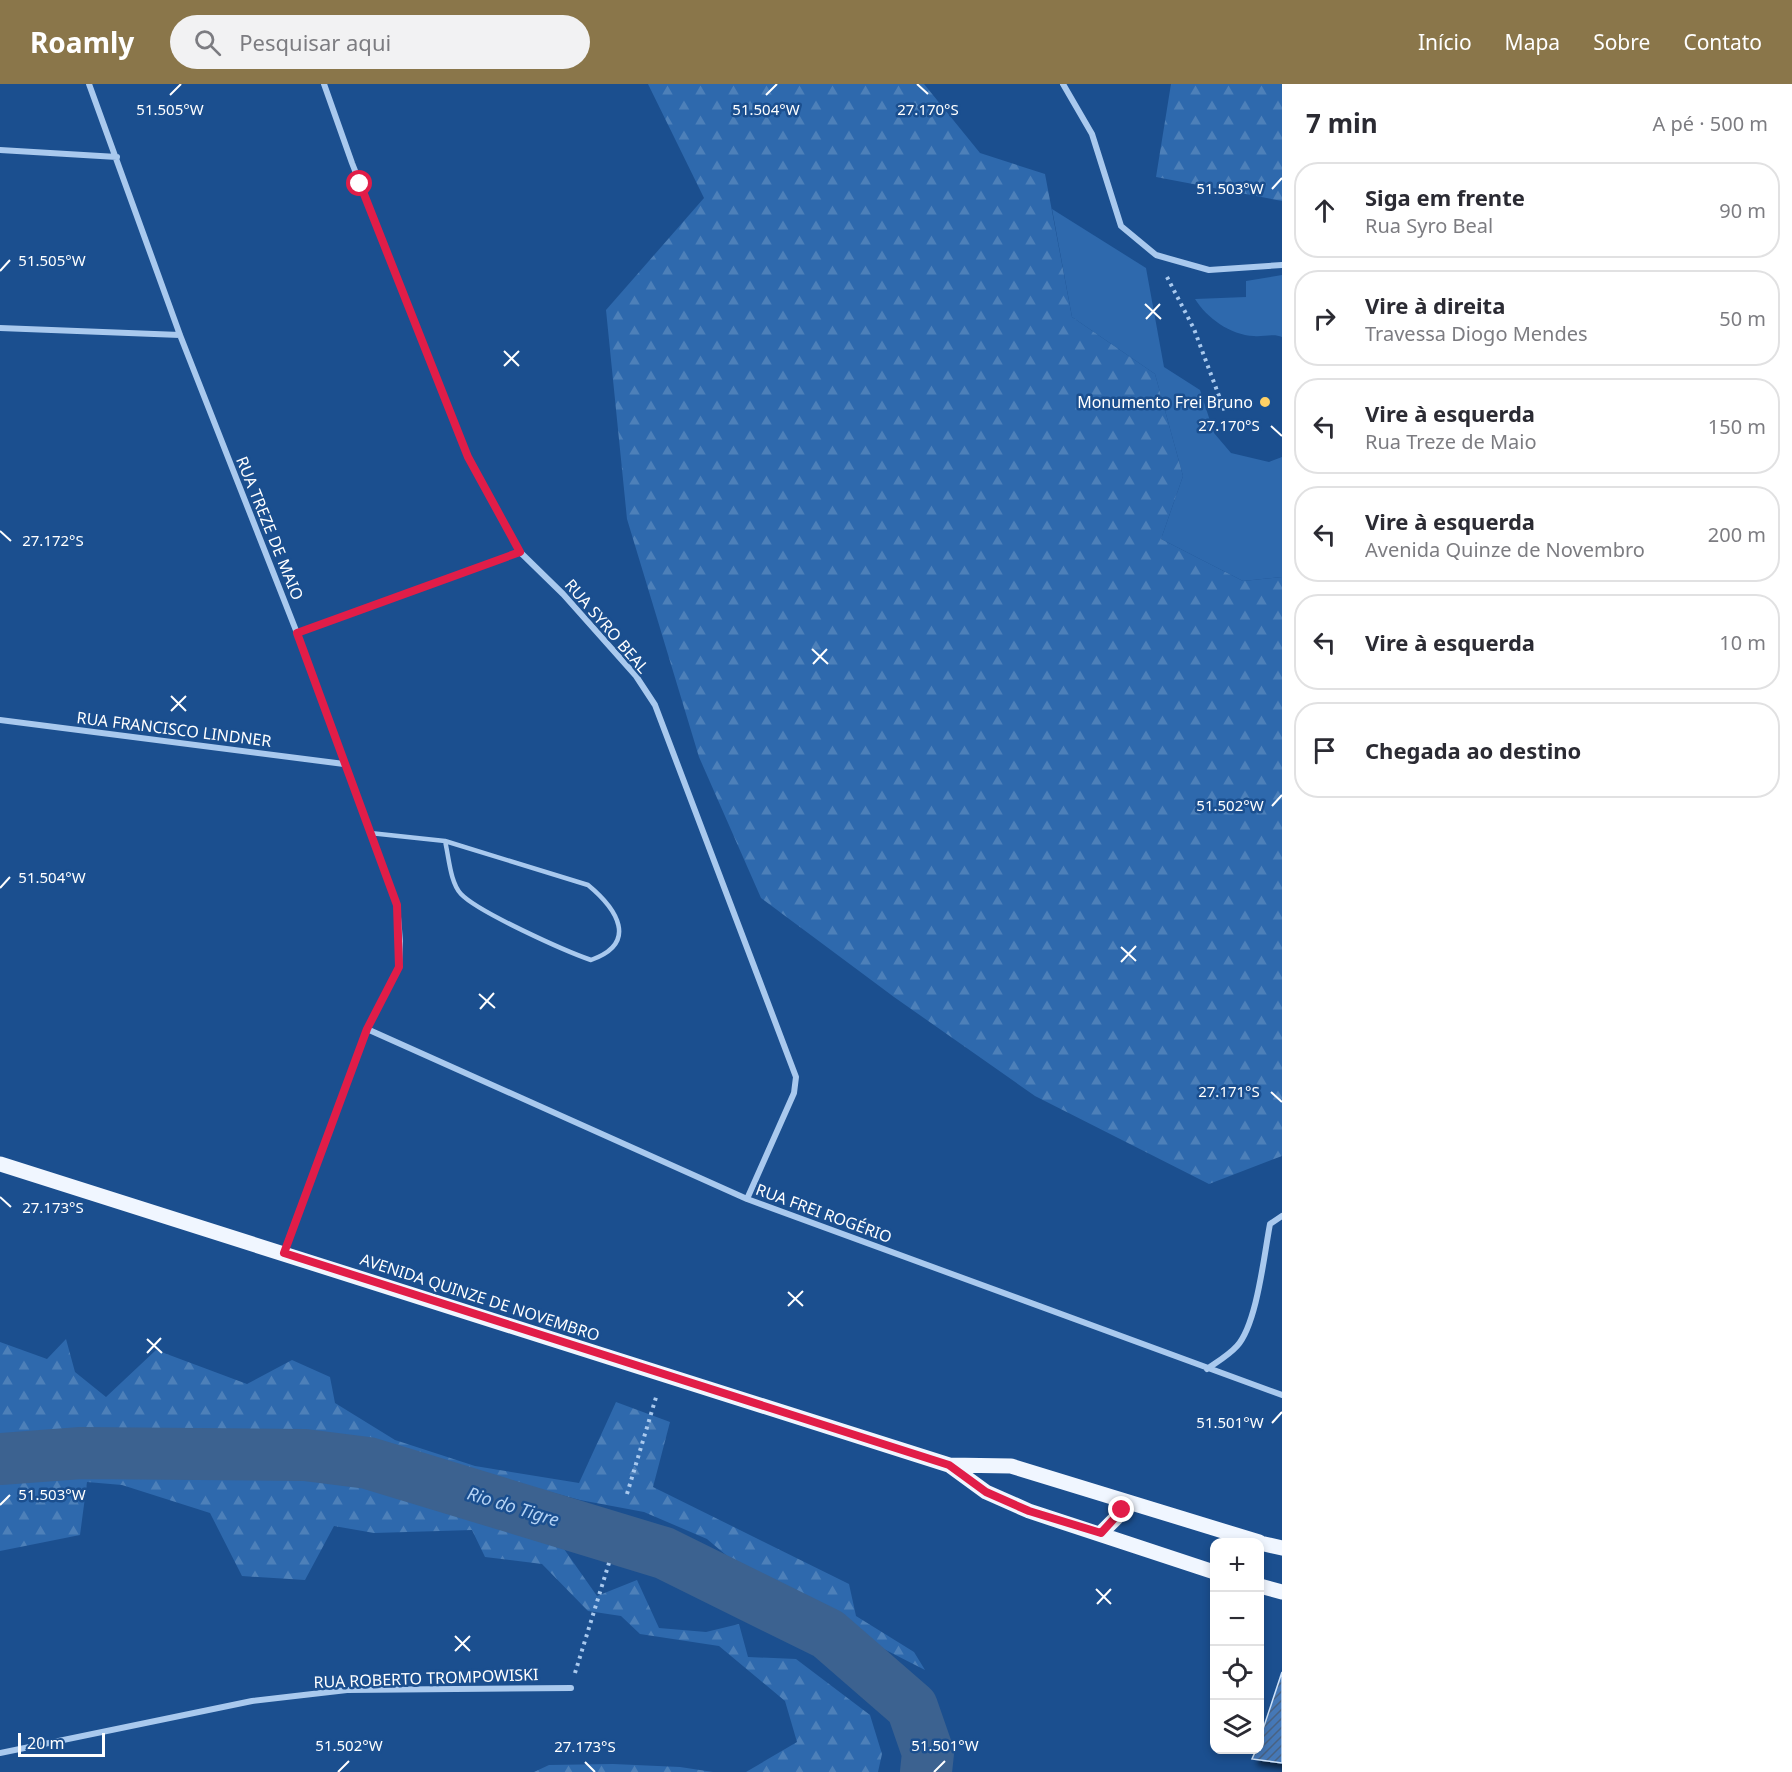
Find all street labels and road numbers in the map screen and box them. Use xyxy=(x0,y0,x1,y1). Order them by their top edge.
street label: RUA TREZE DE MAIO xyxy=(231,453,309,603)
street label: RUA SYRO BEAL xyxy=(560,574,654,678)
street label: RUA FRANCISCO LINDNER xyxy=(75,706,273,752)
street label: RUA FREI ROGÉRIO xyxy=(753,1178,895,1248)
street label: AVENIDA QUINZE DE NOVEMBRO xyxy=(357,1248,603,1346)
street label: RUA ROBERTO TROMPOWISKI xyxy=(313,1663,539,1693)

